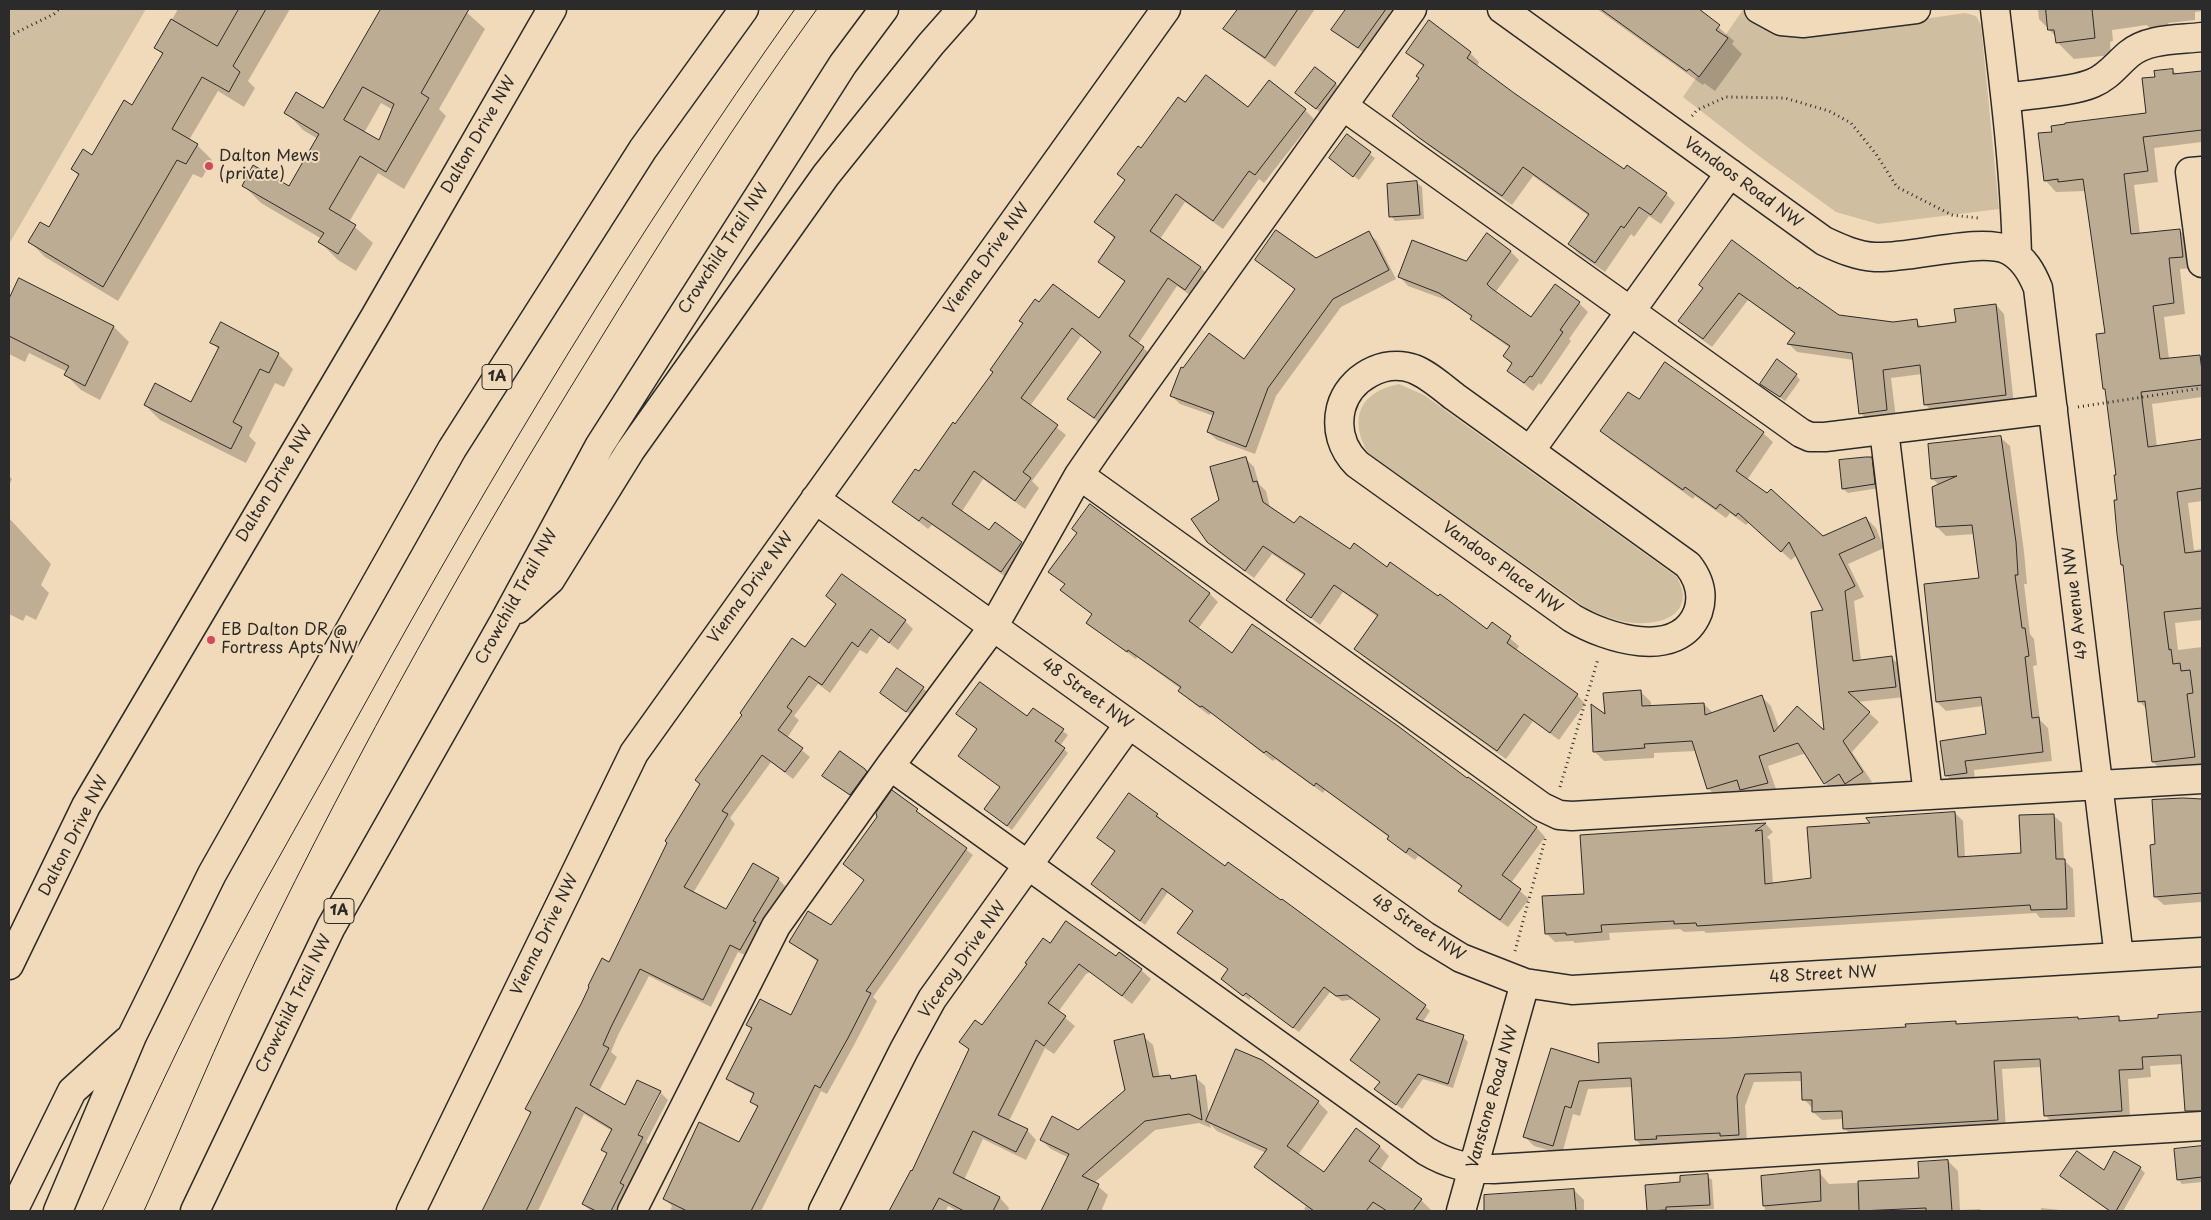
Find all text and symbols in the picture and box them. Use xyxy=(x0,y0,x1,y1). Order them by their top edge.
street label: Dalton Drive NW xyxy=(438,73,520,197)
street label: Vandoos Road NW xyxy=(1680,134,1806,232)
place label: Dalton Mews (private) xyxy=(219,147,319,185)
marker: Dalton Mews (private) xyxy=(203,160,215,172)
street label: Crowchild Trail NW xyxy=(675,180,773,318)
street label: Vienna Drive NW xyxy=(940,200,1034,318)
road number: 1A xyxy=(482,364,512,390)
street label: Dalton Drive NW xyxy=(233,422,317,546)
street label: Vandoos Place NW xyxy=(1438,518,1566,618)
street label: Crowchild Trail NW xyxy=(472,526,562,668)
street label: Vienna Drive NW xyxy=(704,529,798,647)
street label: 49 Avenue NW xyxy=(2060,545,2092,661)
place label: EB Dalton DR @ Fortress Apts NW xyxy=(221,621,358,659)
marker: EB Dalton DR @ Fortress Apts NW xyxy=(205,634,217,646)
street label: 48 Street NW xyxy=(1038,655,1136,733)
street label: Dalton Drive NW xyxy=(35,773,113,899)
street label: Vienna Drive NW xyxy=(507,871,583,999)
street label: 48 Street NW xyxy=(1368,891,1468,965)
road number: 1A xyxy=(324,898,354,924)
street label: Viceroy Drive NW xyxy=(916,898,1010,1022)
street label: Crowchild Trail NW xyxy=(252,932,336,1076)
street label: 48 Street NW xyxy=(1769,963,1877,987)
street label: Vanstone Road NW xyxy=(1463,1023,1523,1171)

